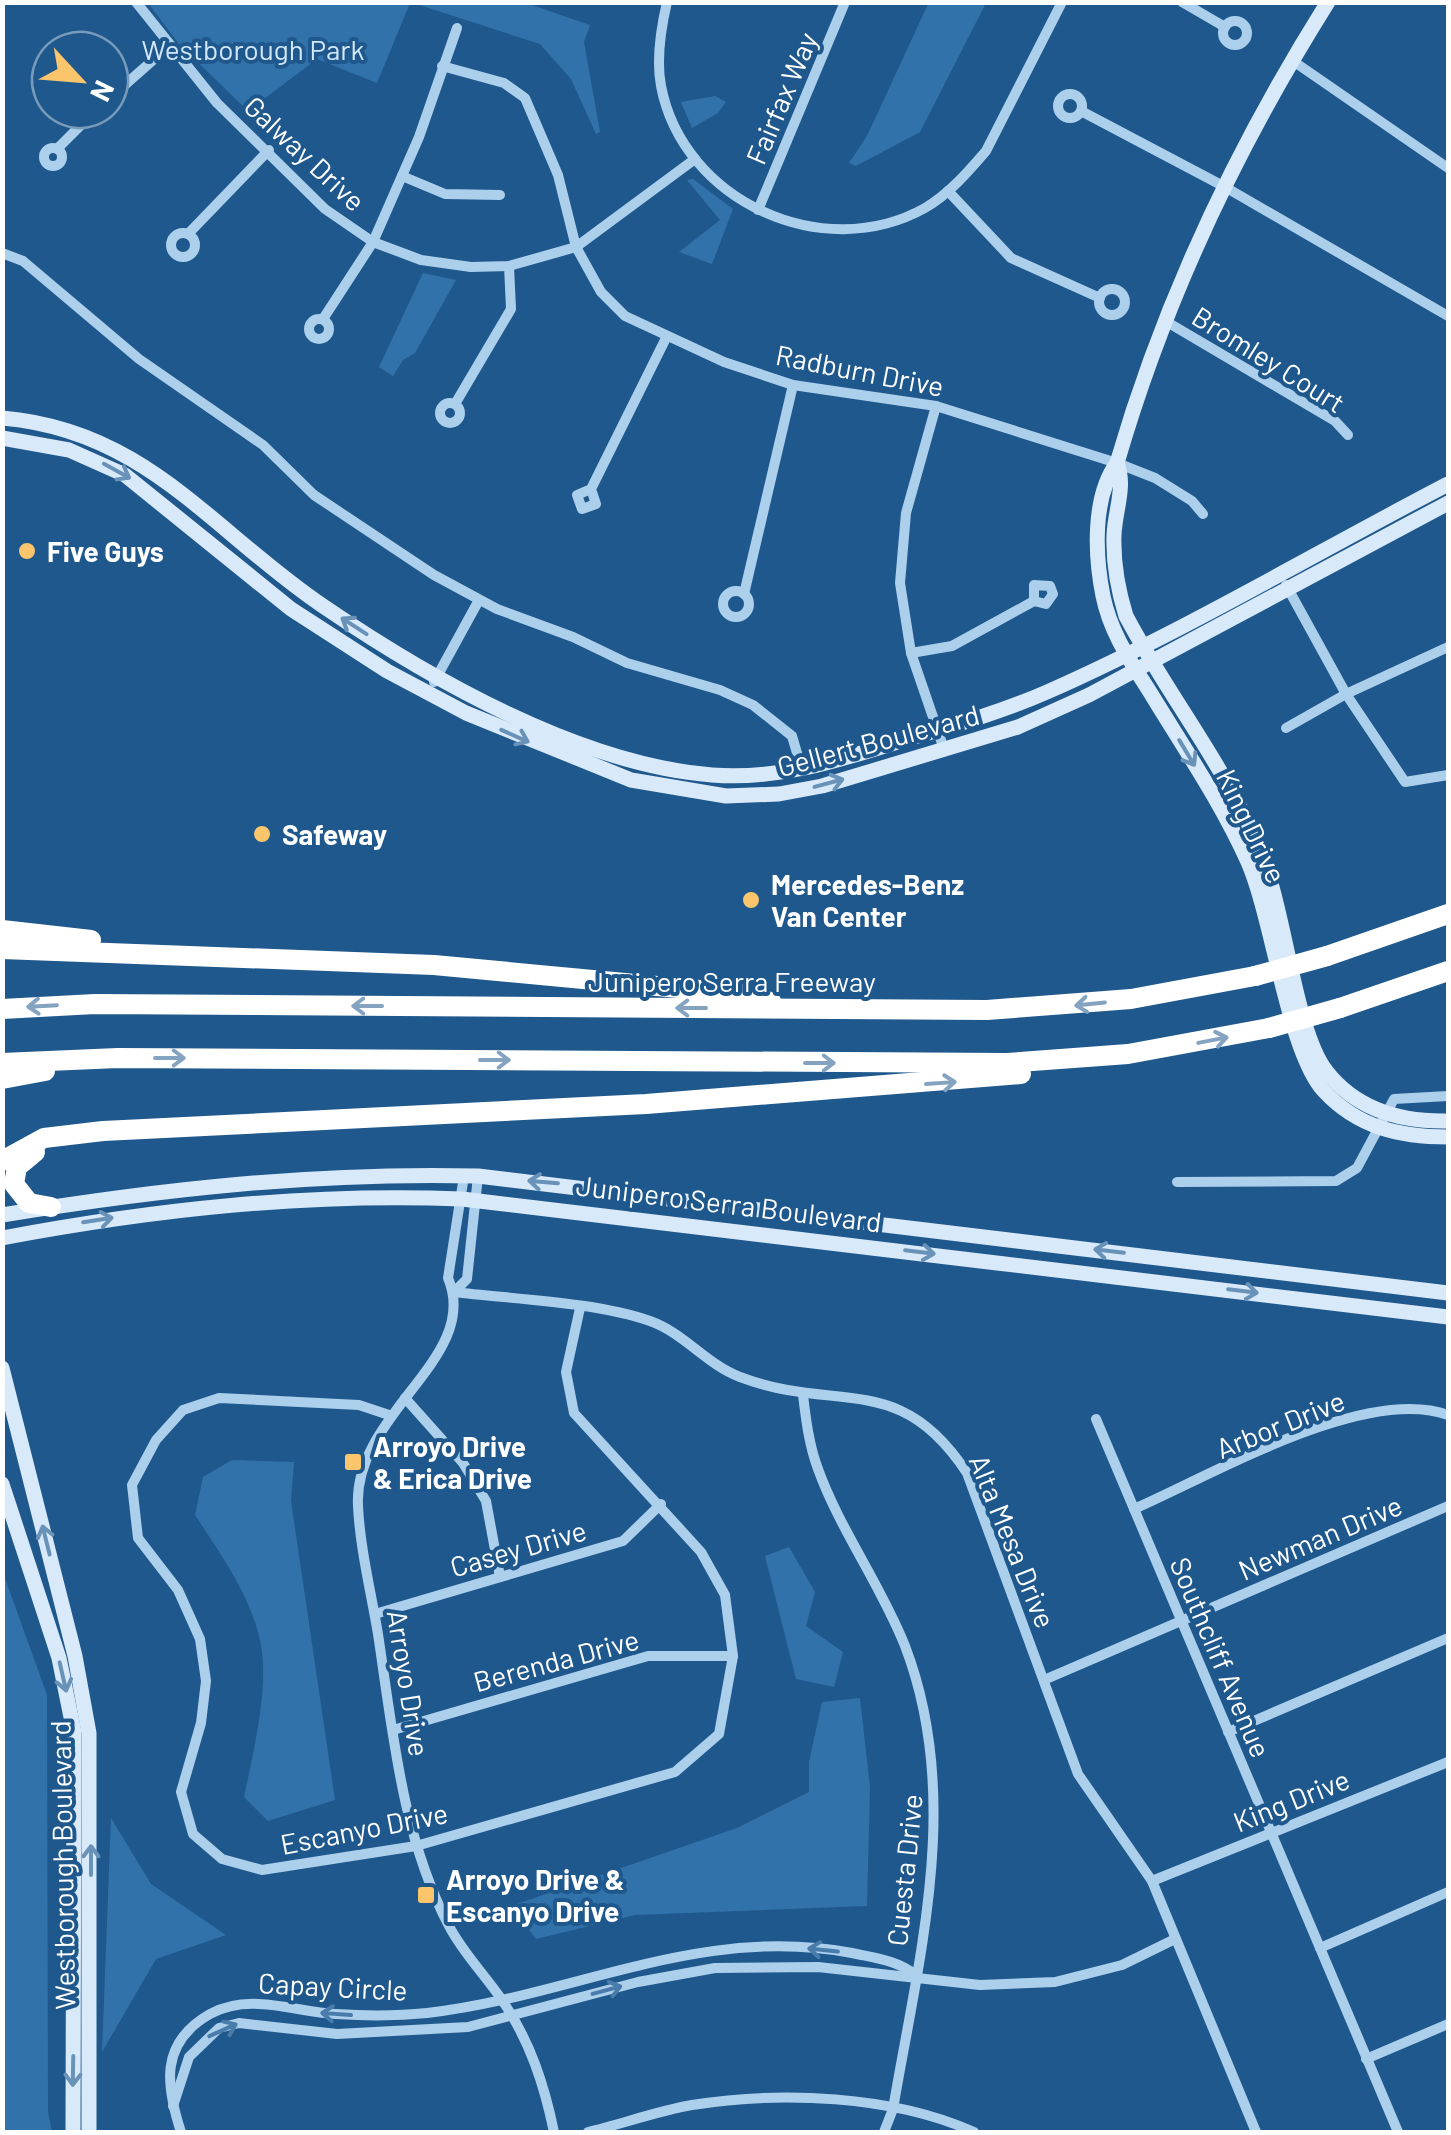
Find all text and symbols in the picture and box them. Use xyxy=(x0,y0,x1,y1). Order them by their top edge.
street label: Fairfax Way xyxy=(738,27,824,169)
north arrow xyxy=(30,30,130,130)
park label: Westborough Park xyxy=(142,32,364,66)
text: N xyxy=(84,76,123,107)
street label: Galway Drive xyxy=(238,89,372,217)
street label: Bromley Court xyxy=(1186,299,1352,419)
street label: Radburn Drive xyxy=(773,337,947,403)
one-way arrow xyxy=(102,462,132,482)
place label: Five Guys xyxy=(47,534,164,568)
marker: Five Guys xyxy=(16,540,38,562)
one-way arrow xyxy=(340,616,368,637)
street label: Gellert Boulevard xyxy=(773,697,983,783)
one-way arrow xyxy=(499,728,530,746)
one-way arrow xyxy=(1177,738,1197,767)
street label: King Drive xyxy=(1210,764,1294,888)
one-way arrow xyxy=(813,773,844,792)
place label: Safeway xyxy=(282,817,387,851)
marker: Safeway xyxy=(251,823,273,845)
place label: Mercedes-Benz Van Center xyxy=(771,867,964,933)
marker: Mercedes-Benz Van Center xyxy=(740,889,762,911)
street label: Junipero Serra Freeway xyxy=(588,964,876,998)
one-way arrow xyxy=(1074,994,1106,1013)
one-way arrow xyxy=(351,996,384,1016)
one-way arrow xyxy=(26,997,58,1016)
one-way arrow xyxy=(676,998,708,1018)
one-way arrow xyxy=(1196,1030,1229,1049)
one-way arrow xyxy=(152,1048,185,1068)
one-way arrow xyxy=(478,1051,510,1070)
one-way arrow xyxy=(802,1054,835,1072)
one-way arrow xyxy=(924,1073,957,1092)
street label: Junipero Serra Boulevard xyxy=(574,1167,884,1239)
one-way arrow xyxy=(527,1172,559,1191)
one-way arrow xyxy=(82,1210,114,1229)
one-way arrow xyxy=(1093,1241,1125,1260)
one-way arrow xyxy=(904,1243,936,1262)
one-way arrow xyxy=(1226,1283,1259,1301)
street label: Arbor Drive xyxy=(1211,1383,1349,1465)
place label: Arroyo Drive & Erica Drive xyxy=(373,1429,532,1495)
street label: Alta Mesa Drive xyxy=(963,1449,1063,1633)
marker: Arroyo Drive & Erica Drive xyxy=(342,1451,364,1473)
street label: Newman Drive xyxy=(1233,1487,1407,1587)
street label: Casey Drive xyxy=(446,1512,590,1584)
one-way arrow xyxy=(36,1525,55,1556)
street label: Southcliff Avenue xyxy=(1163,1552,1279,1762)
street label: Arroyo Drive xyxy=(381,1607,437,1759)
street label: Berenda Drive xyxy=(470,1622,642,1698)
one-way arrow xyxy=(55,1660,73,1692)
street label: Westborough Boulevard xyxy=(42,1720,82,2010)
street label: King Drive xyxy=(1228,1761,1354,1839)
street label: Cuesta Drive xyxy=(879,1792,929,1948)
street label: Escanyo Drive xyxy=(277,1795,451,1861)
one-way arrow xyxy=(81,1845,100,1877)
place label: Arroyo Drive & Escanyo Drive xyxy=(446,1862,625,1928)
marker: Arroyo Drive & Escanyo Drive xyxy=(415,1884,437,1906)
one-way arrow xyxy=(808,1940,840,1959)
street label: Capay Circle xyxy=(258,1965,408,2007)
one-way arrow xyxy=(591,1980,622,1999)
one-way arrow xyxy=(321,2004,353,2023)
one-way arrow xyxy=(207,2020,238,2038)
one-way arrow xyxy=(64,2054,82,2087)

